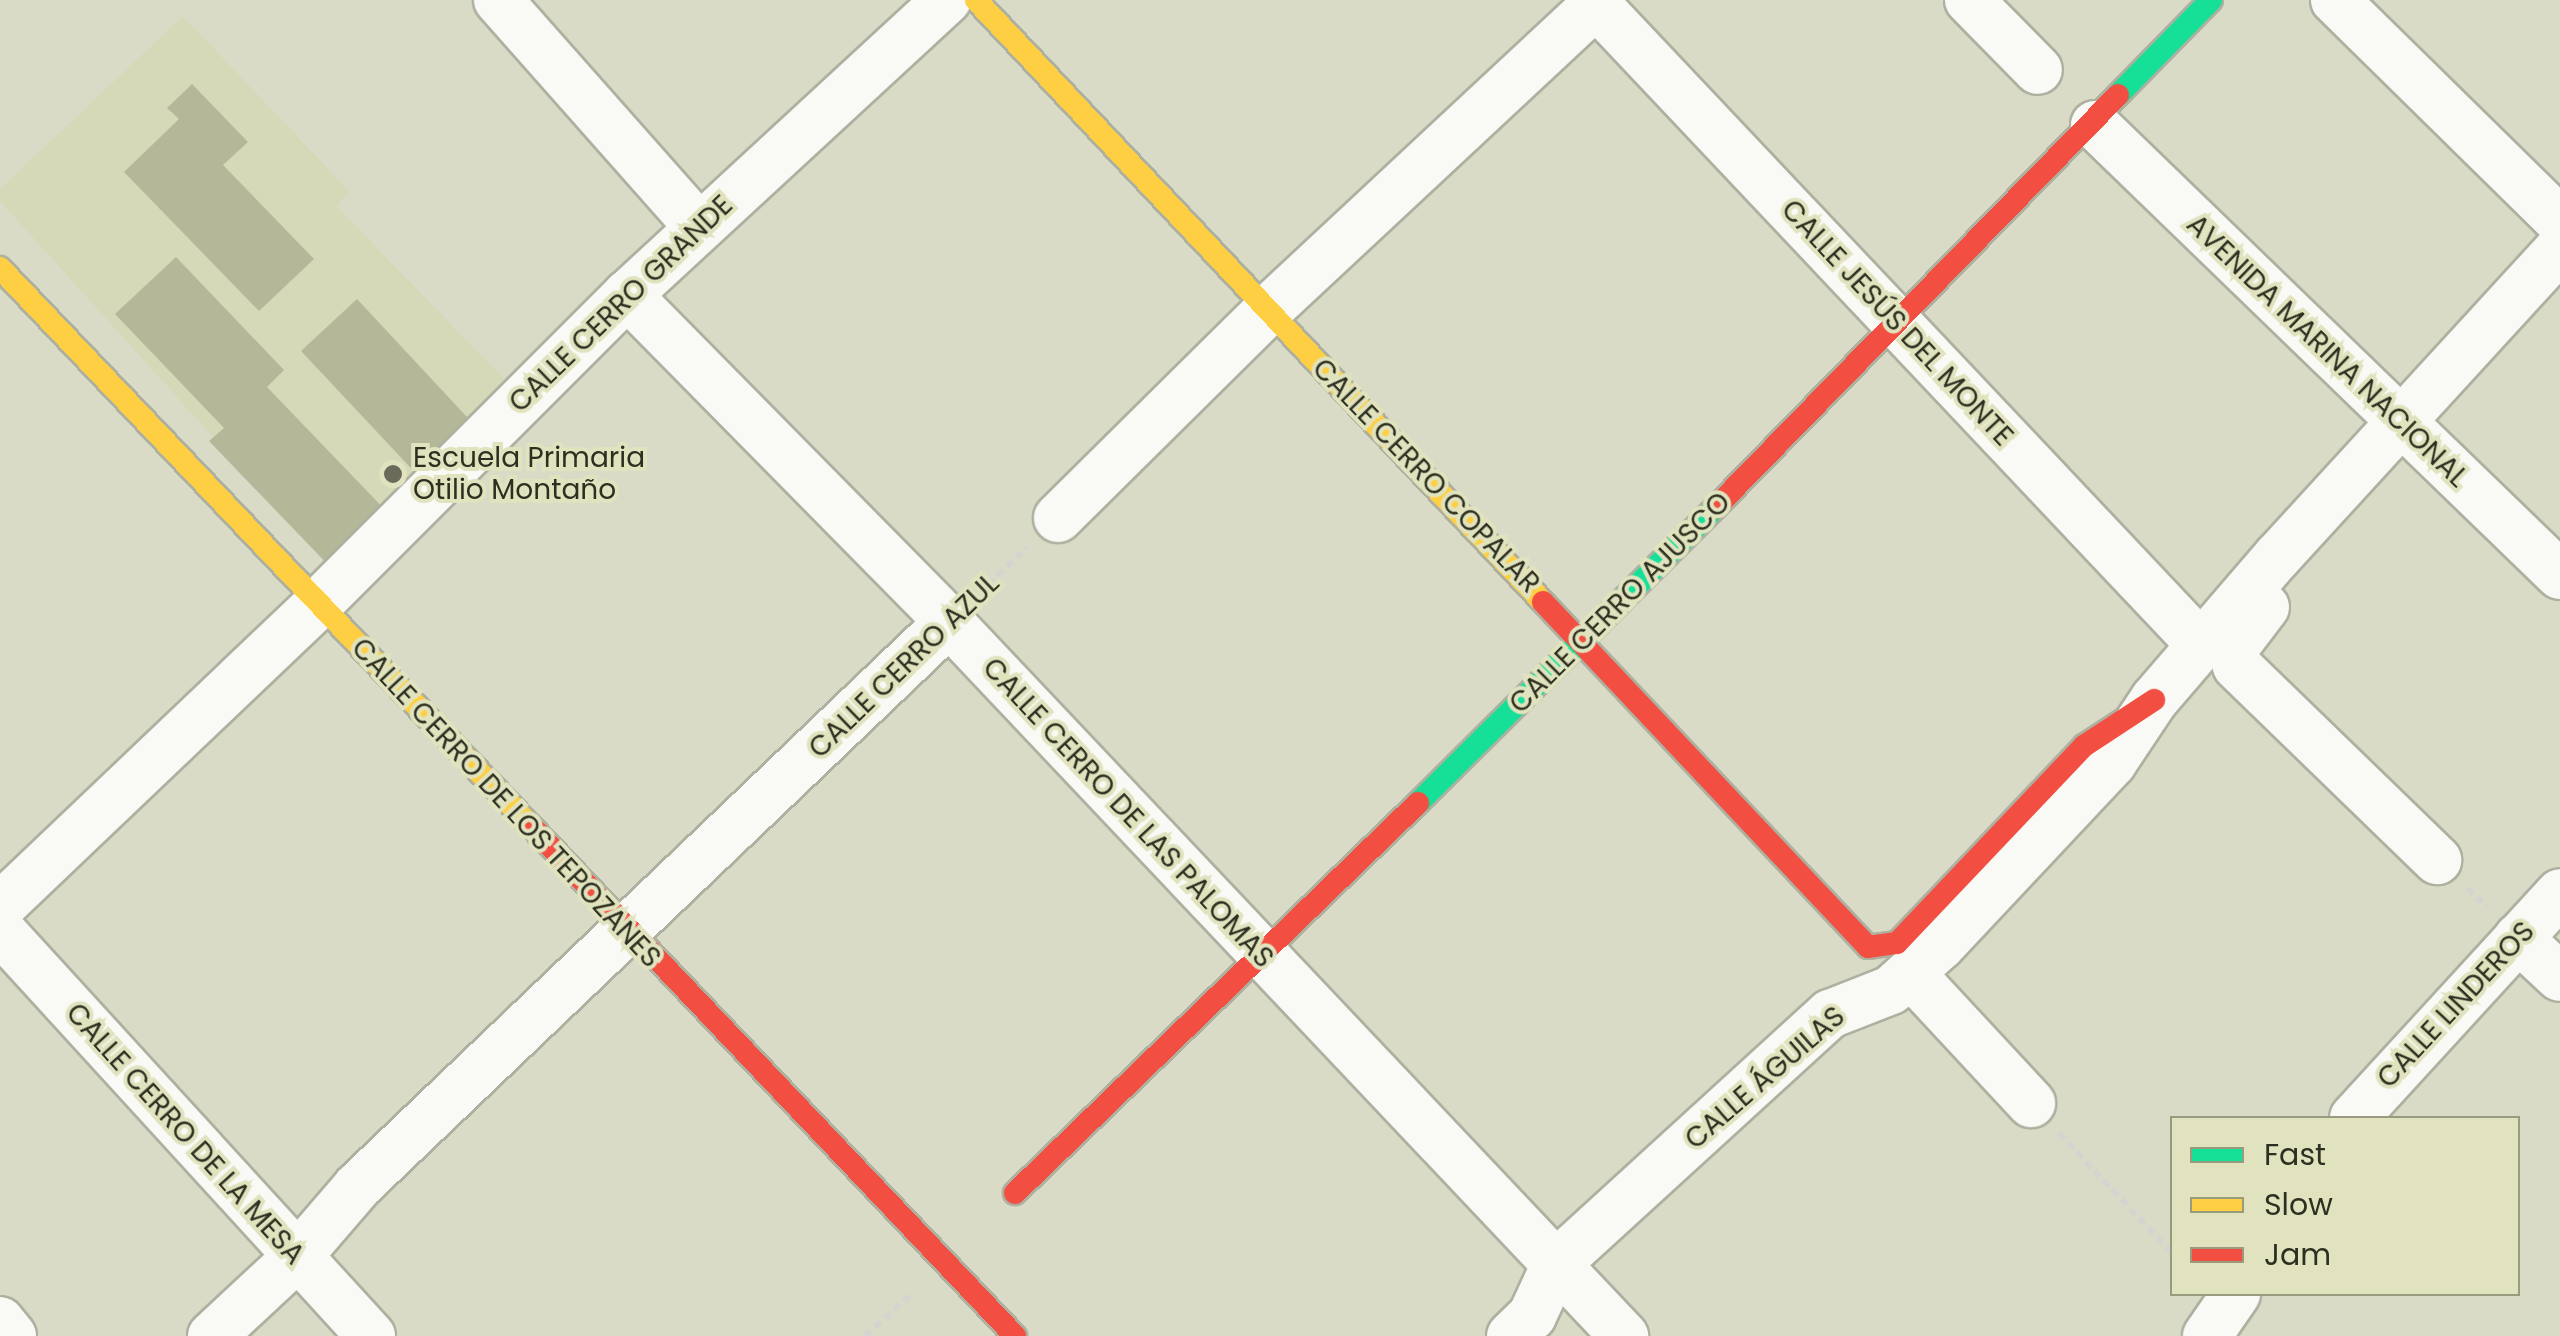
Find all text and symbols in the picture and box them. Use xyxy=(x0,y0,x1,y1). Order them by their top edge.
street label: CALLE CERRO GRANDE xyxy=(502,189,740,419)
street label: CALLE JESÚS DEL MONTE xyxy=(1774,193,2020,453)
street label: AVENIDA MARINA NACIONAL xyxy=(2180,208,2474,494)
street label: CALLE CERRO COPALAR xyxy=(1305,352,1547,600)
place label: Escuela Primaria Otilio Montaño xyxy=(413,441,645,507)
marker: Escuela Primaria Otilio Montaño xyxy=(382,463,404,485)
street label: CALLE CERRO AJUSCO xyxy=(1503,486,1737,720)
street label: CALLE CERRO AZUL xyxy=(802,567,1006,765)
street label: CALLE CERRO DE LOS TEPOZANES xyxy=(344,631,668,975)
street label: CALLE CERRO DE LAS PALOMAS xyxy=(976,651,1280,975)
street label: CALLE LINDEROS xyxy=(2370,915,2542,1095)
street label: CALLE CERRO DE LA MESA xyxy=(59,996,311,1272)
street label: CALLE ÁGUILAS xyxy=(1678,1000,1852,1156)
legend xyxy=(2170,1116,2520,1296)
text: Fast xyxy=(2264,1133,2326,1176)
text: Slow xyxy=(2264,1183,2333,1226)
text: Jam xyxy=(2264,1233,2331,1276)

